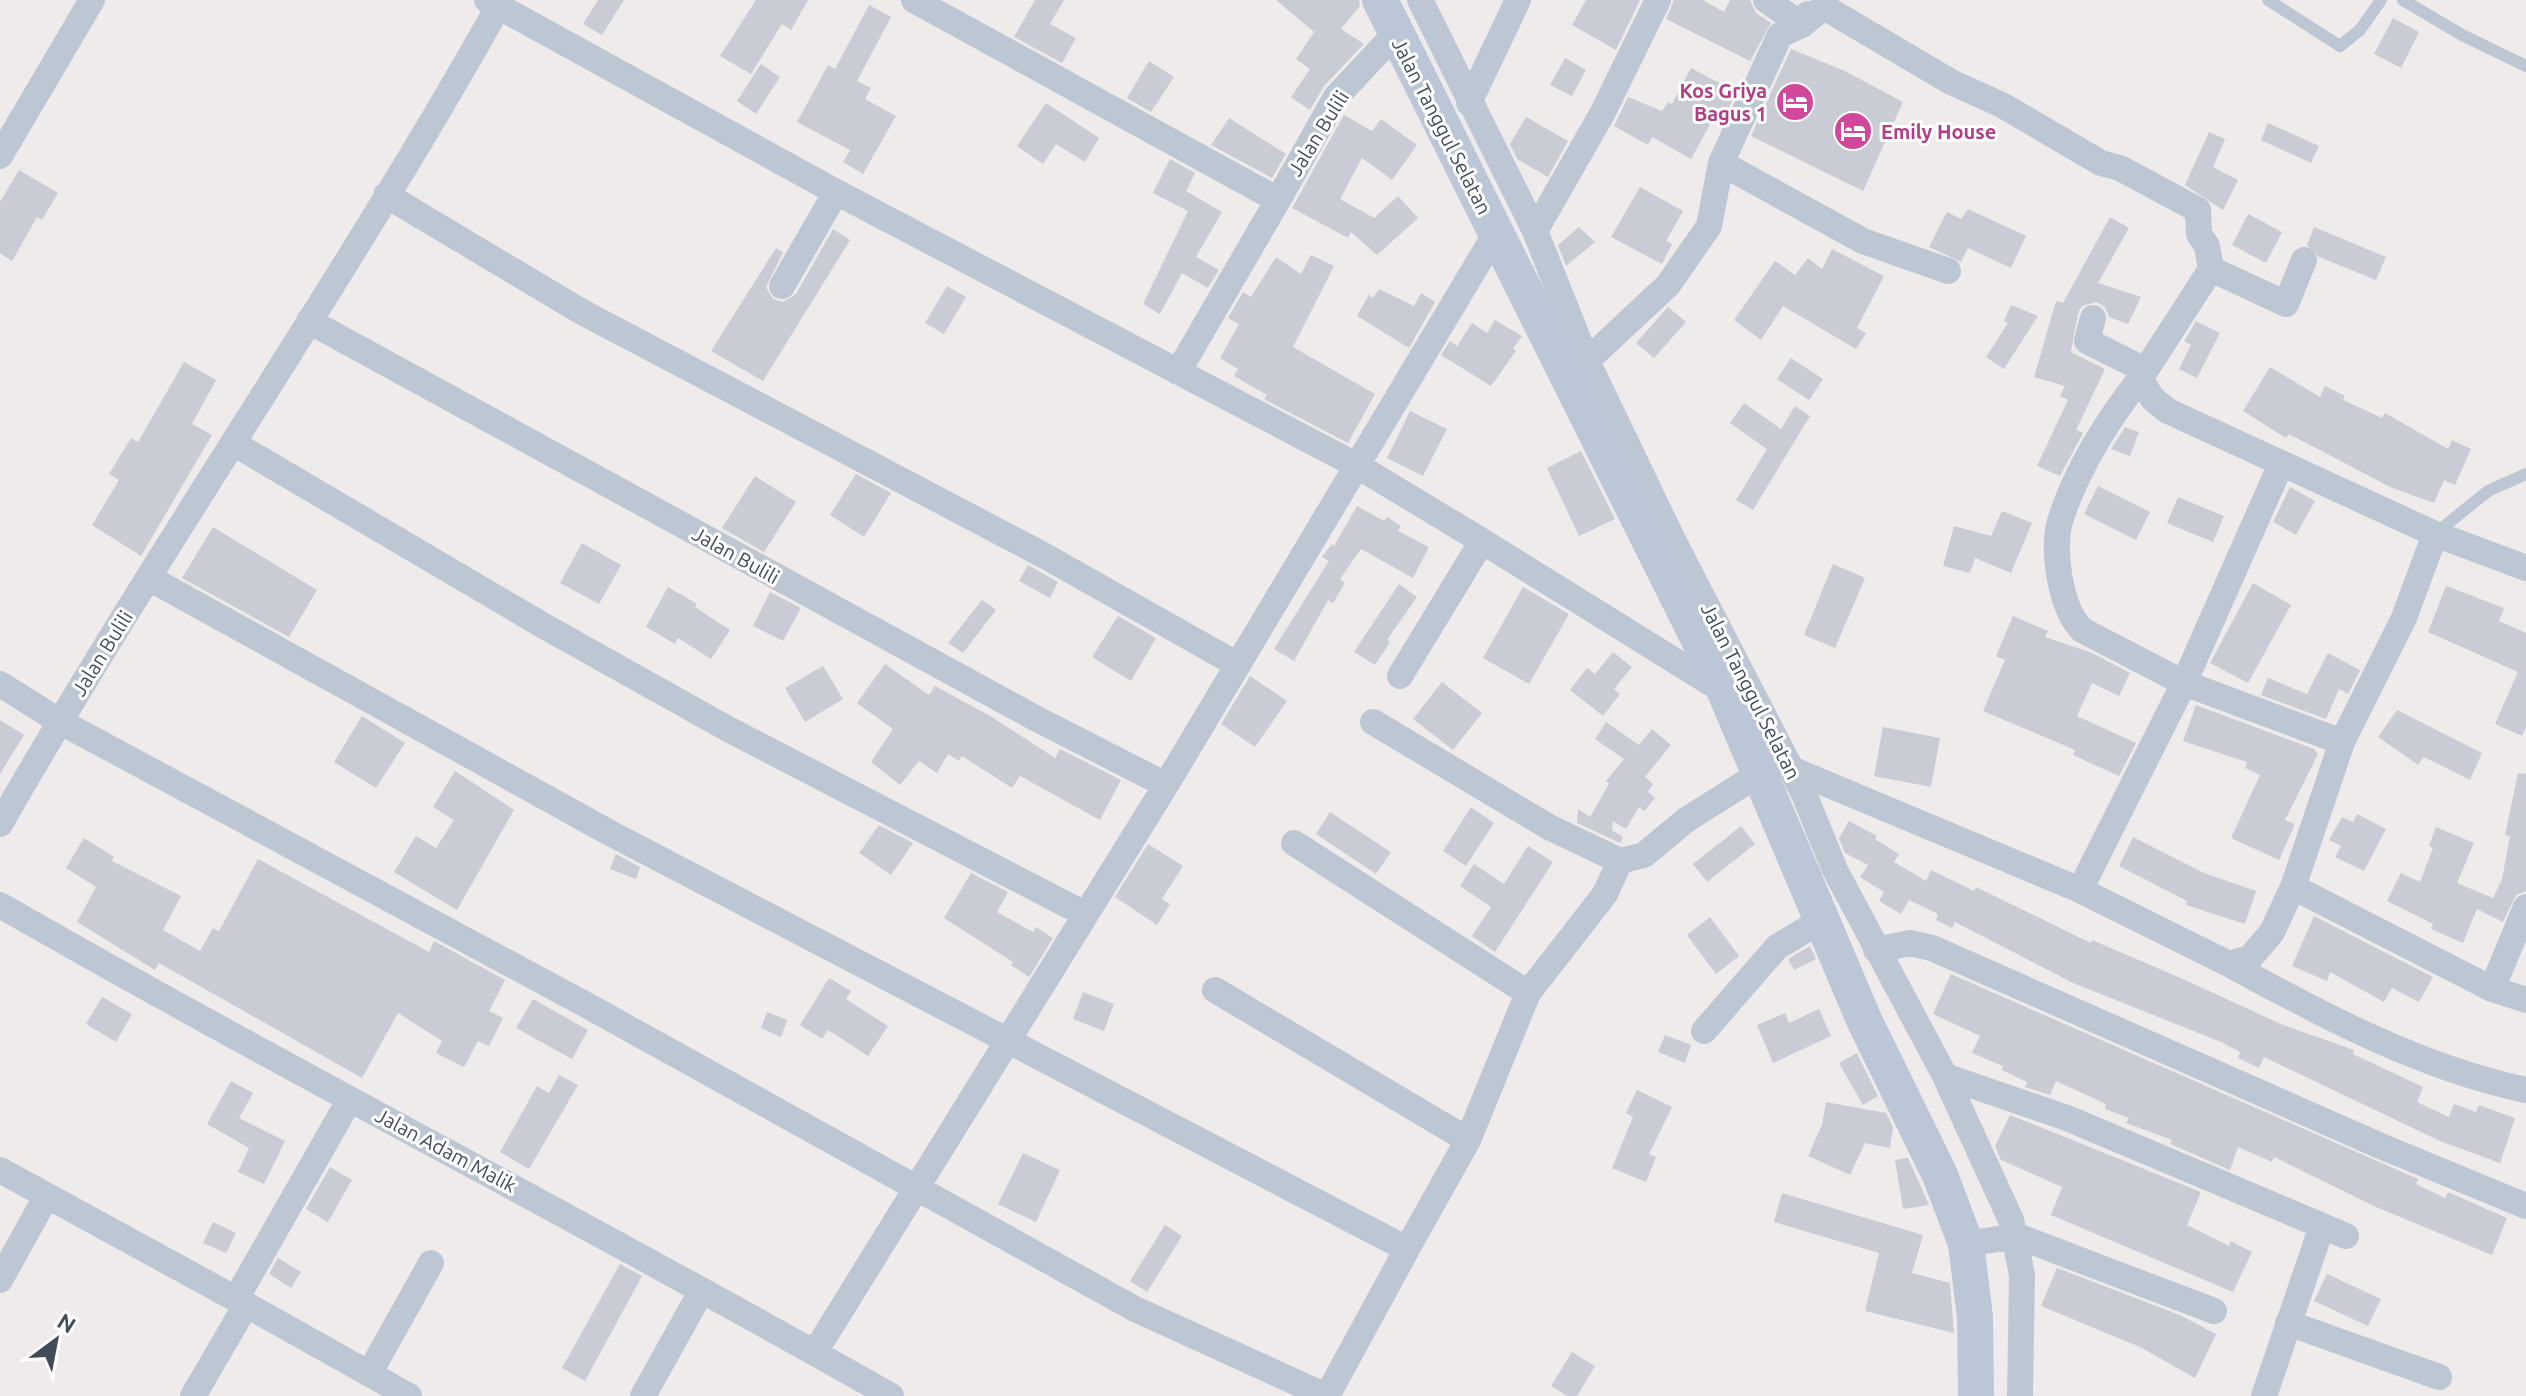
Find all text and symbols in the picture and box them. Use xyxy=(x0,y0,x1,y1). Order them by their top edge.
street label: Jalan Tanggul Selatan xyxy=(1388,34,1496,218)
place label: Kos Griya Bagus 1 xyxy=(1679,79,1767,125)
hotel icon: Kos Griya Bagus 1 xyxy=(1774,81,1816,123)
street label: Jalan Bulili xyxy=(1283,86,1353,180)
hotel icon: Emily House xyxy=(1832,110,1874,152)
place label: Emily House xyxy=(1881,120,1996,143)
street label: Jalan Bulili xyxy=(688,522,784,588)
street label: Jalan Tanggul Selatan xyxy=(1697,599,1805,783)
street label: Jalan Bulili xyxy=(67,606,137,700)
street label: Jalan Adam Malik xyxy=(372,1103,520,1197)
north arrow xyxy=(16,1300,96,1380)
text: N xyxy=(53,1308,80,1338)

